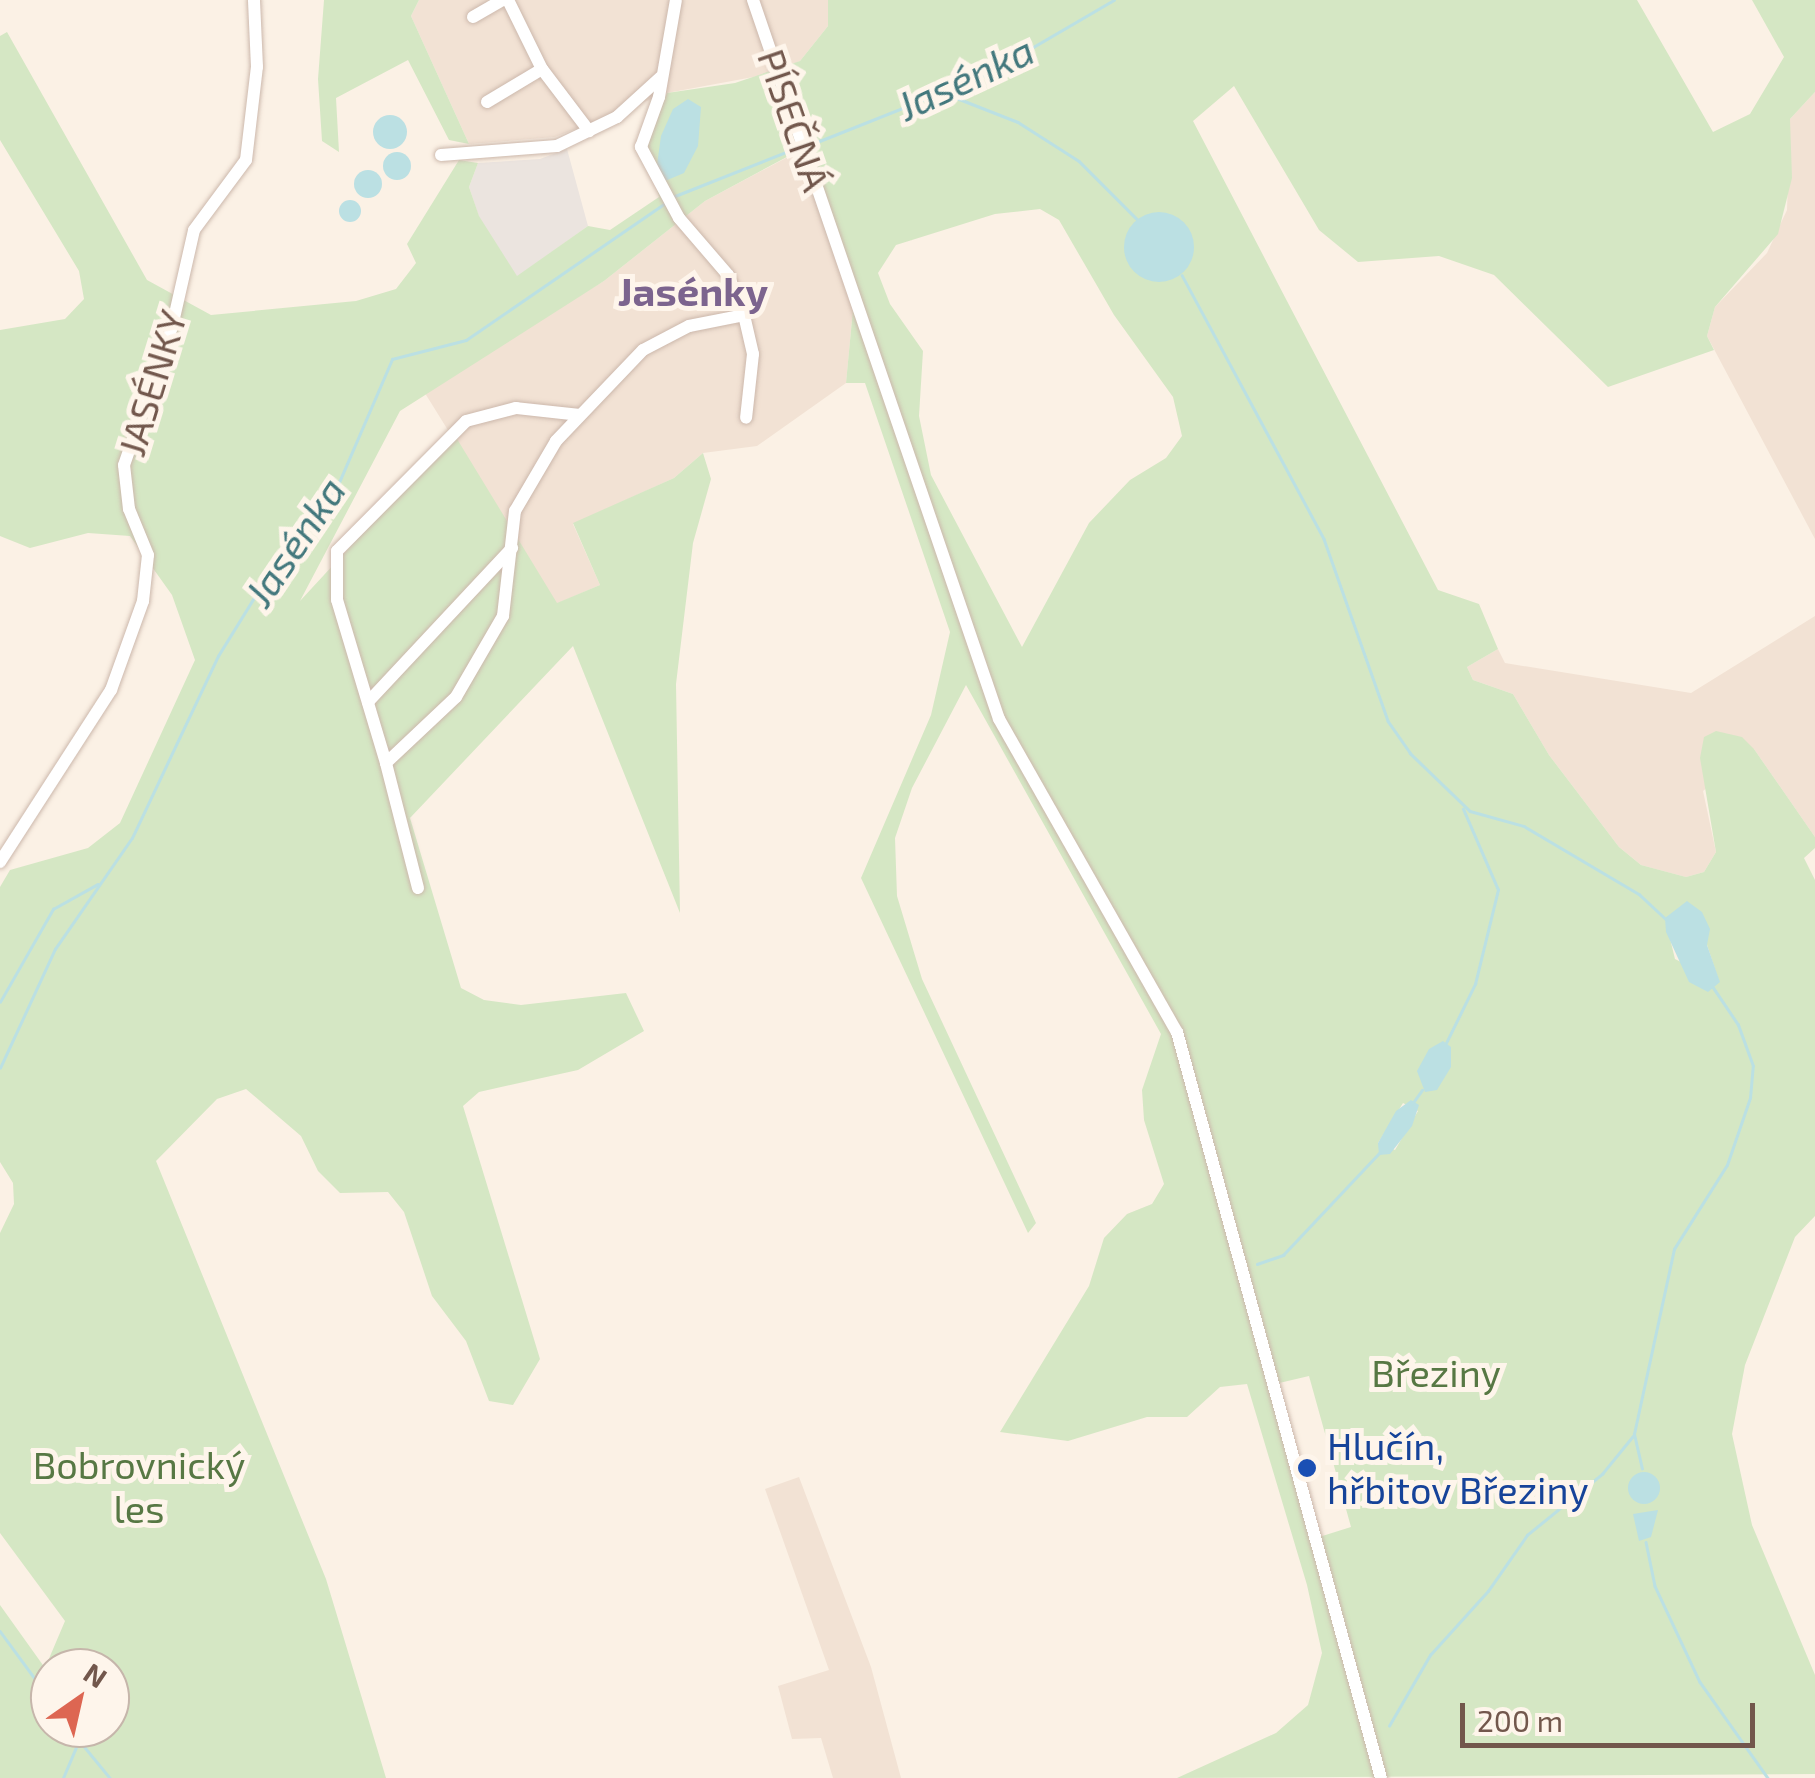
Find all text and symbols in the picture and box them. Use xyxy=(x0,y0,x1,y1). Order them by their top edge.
water label: Jasénka xyxy=(889,25,1041,129)
street label: PÍSEČNÁ xyxy=(749,43,839,197)
district label: Jasénky xyxy=(618,266,768,314)
street label: JASÉNKY xyxy=(108,305,196,461)
water label: Jasénka xyxy=(234,468,354,614)
park label: Březiny xyxy=(1371,1350,1501,1396)
place label: Hlučín, hřbitov Březiny xyxy=(1327,1423,1590,1512)
park label: Bobrovnický les xyxy=(33,1442,245,1532)
marker: Hlučín, hřbitov Březiny xyxy=(1296,1457,1318,1479)
north arrow xyxy=(30,1648,130,1748)
text: N xyxy=(78,1655,114,1695)
scale bar xyxy=(1465,1683,1760,1745)
text: 200 m xyxy=(1477,1702,1563,1738)

